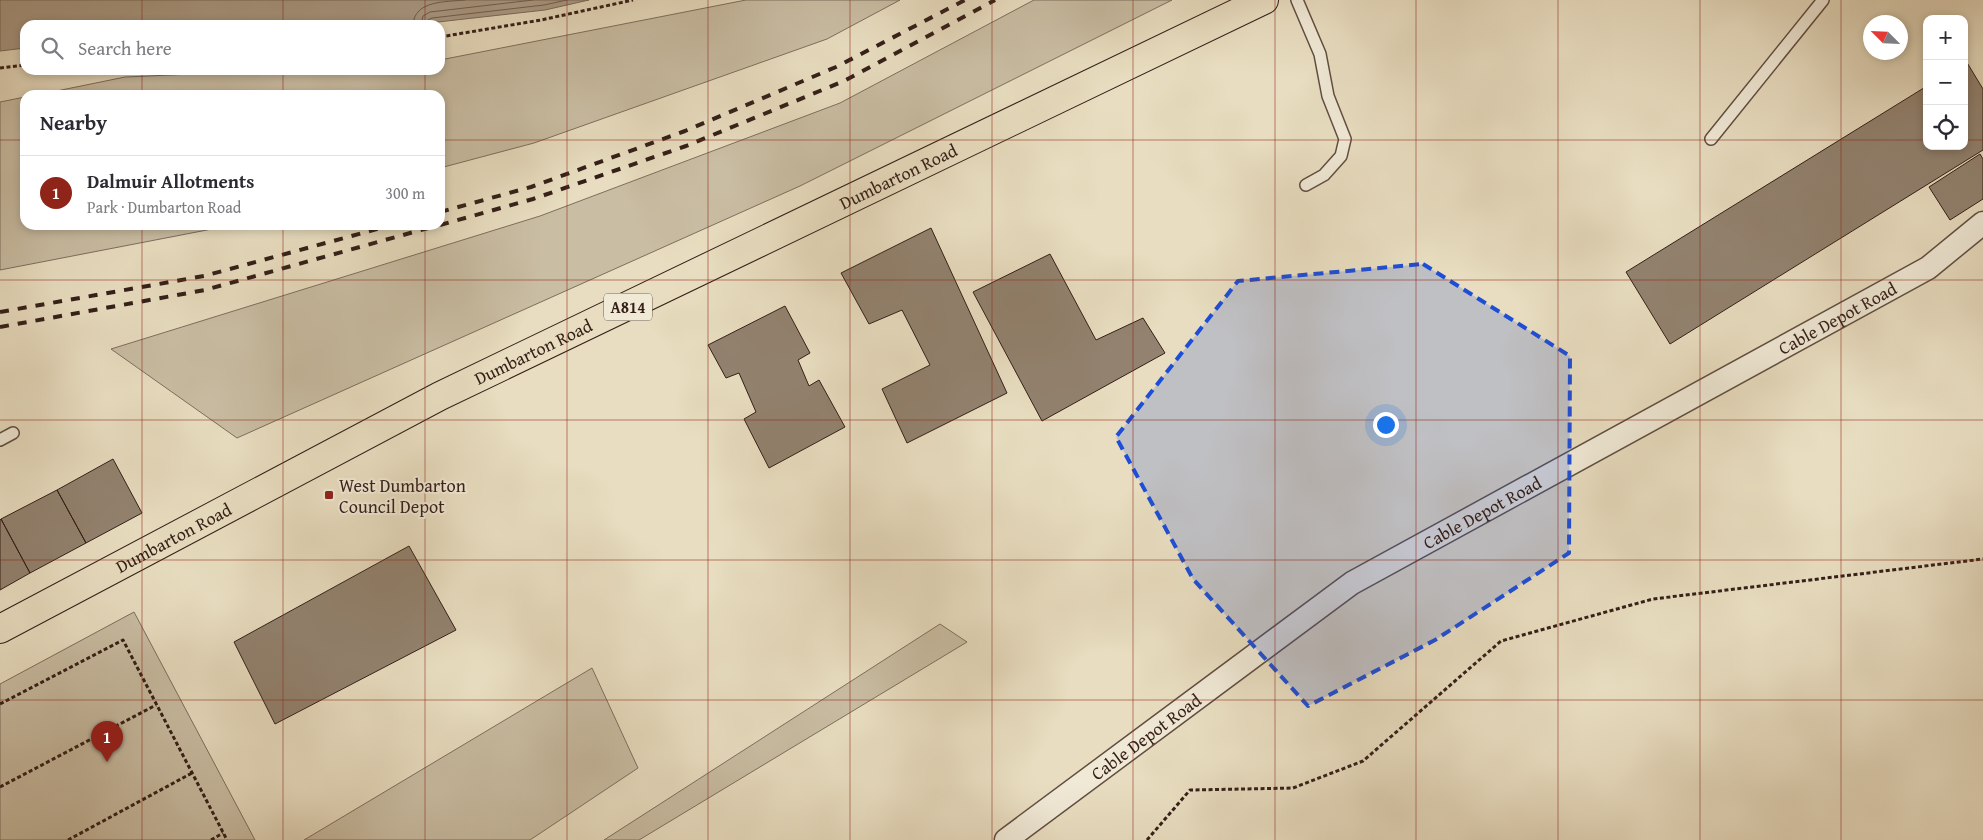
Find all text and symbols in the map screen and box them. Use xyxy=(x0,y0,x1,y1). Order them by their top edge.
north arrow xyxy=(1863,15,1908,60)
map controls xyxy=(1923,15,1968,150)
button: + xyxy=(1923,15,1968,60)
search box xyxy=(20,20,445,75)
icon: search xyxy=(38,34,66,62)
text: Search here xyxy=(78,34,172,62)
button: − xyxy=(1923,60,1968,105)
button: locate xyxy=(1923,105,1968,150)
text: Nearby xyxy=(40,107,107,138)
street label: Dumbarton Road xyxy=(834,136,962,216)
text: Dalmuir Allotments xyxy=(87,167,254,195)
text: 1 xyxy=(52,181,60,205)
text: 300 m xyxy=(385,181,425,205)
text: Park · Dumbarton Road xyxy=(87,195,241,219)
street label: Cable Depot Road xyxy=(1773,274,1902,361)
road number: A814 xyxy=(604,294,652,320)
street label: Dumbarton Road xyxy=(469,311,597,391)
your location xyxy=(1373,412,1399,438)
street label: Cable Depot Road xyxy=(1418,468,1546,555)
place label: West Dumbarton Council Depot xyxy=(339,472,466,520)
marker: West Dumbarton Council Depot xyxy=(323,489,335,501)
street label: Dumbarton Road xyxy=(110,495,236,579)
street label: Cable Depot Road xyxy=(1085,686,1207,786)
pin: 1 xyxy=(91,721,123,762)

